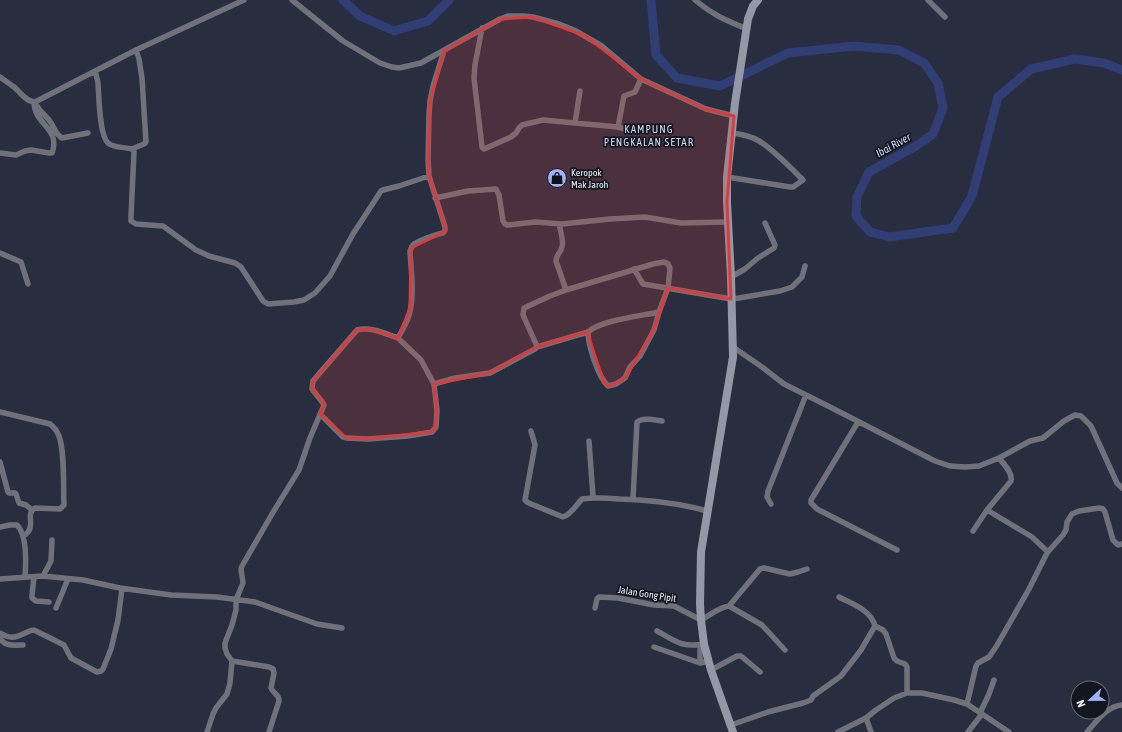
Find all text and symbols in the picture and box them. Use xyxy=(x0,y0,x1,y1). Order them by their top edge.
district label: KAMPUNG PENGKALAN SETAR xyxy=(604,123,694,148)
water label: Ibai River xyxy=(874,130,913,159)
shop icon: Keropok Mak Jaroh xyxy=(546,167,568,189)
place label: Keropok Mak Jaroh xyxy=(571,167,609,190)
street label: Jalan Gong Pipit xyxy=(617,584,677,604)
north arrow xyxy=(1070,680,1110,720)
text: N xyxy=(1074,698,1088,709)

